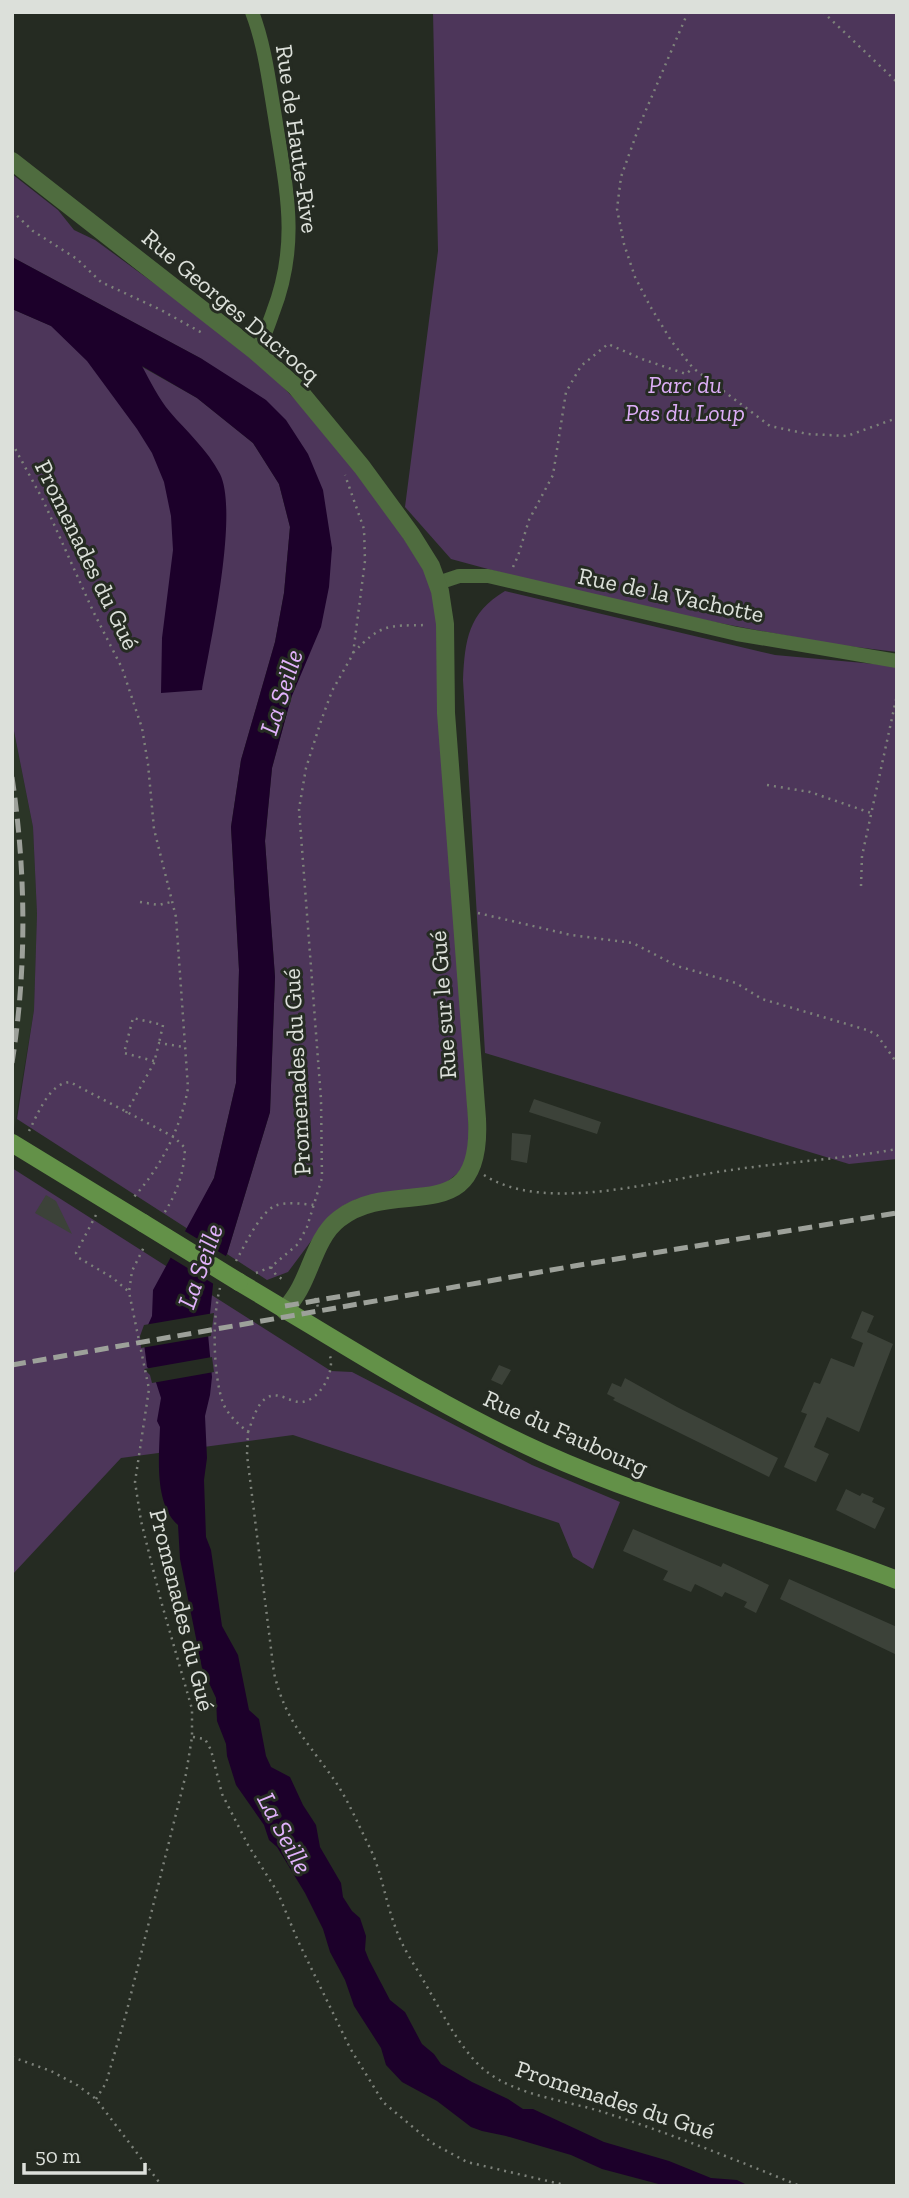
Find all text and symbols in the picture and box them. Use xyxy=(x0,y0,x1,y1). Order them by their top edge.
street label: Rue de Haute-Rive xyxy=(270,43,325,235)
street label: Rue Georges Ducrocq xyxy=(136,223,326,389)
park label: Parc du Pas du Loup xyxy=(625,370,745,427)
street label: Promenades du Gué xyxy=(29,455,146,654)
street label: Rue de la Vachotte xyxy=(576,561,767,628)
water label: La Seille xyxy=(252,645,310,739)
street label: Rue sur le Gué xyxy=(423,930,462,1080)
street label: Promenades du Gué xyxy=(277,968,316,1176)
water label: La Seille xyxy=(170,1219,230,1313)
street label: Rue du Faubourg xyxy=(479,1383,653,1482)
street label: Promenades du Gué xyxy=(143,1506,222,1714)
water label: La Seille xyxy=(250,1787,320,1879)
street label: Promenades du Gué xyxy=(512,2054,718,2145)
scale bar xyxy=(24,2132,145,2176)
text: 50 m xyxy=(35,2143,81,2168)

